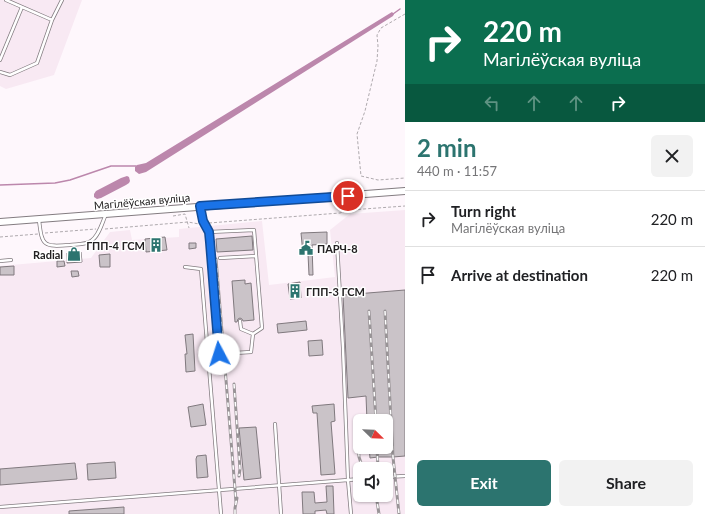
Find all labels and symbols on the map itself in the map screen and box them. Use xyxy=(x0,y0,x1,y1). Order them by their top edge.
pin xyxy=(331,179,365,213)
street label: Магілёўская вуліца xyxy=(93,190,191,212)
building icon: ГПП-4 ГСМ xyxy=(148,237,164,253)
place label: ГПП-4 ГСМ xyxy=(86,239,145,252)
public building icon: ПАРЧ-8 xyxy=(298,240,314,256)
place label: ПАРЧ-8 xyxy=(317,242,358,255)
shop icon: Radial xyxy=(66,246,82,262)
place label: Radial xyxy=(33,248,63,261)
building icon: ГПП-3 ГСМ xyxy=(287,283,303,299)
place label: ГПП-3 ГСМ xyxy=(306,285,365,298)
position arrow xyxy=(198,333,240,375)
north arrow xyxy=(353,414,393,454)

